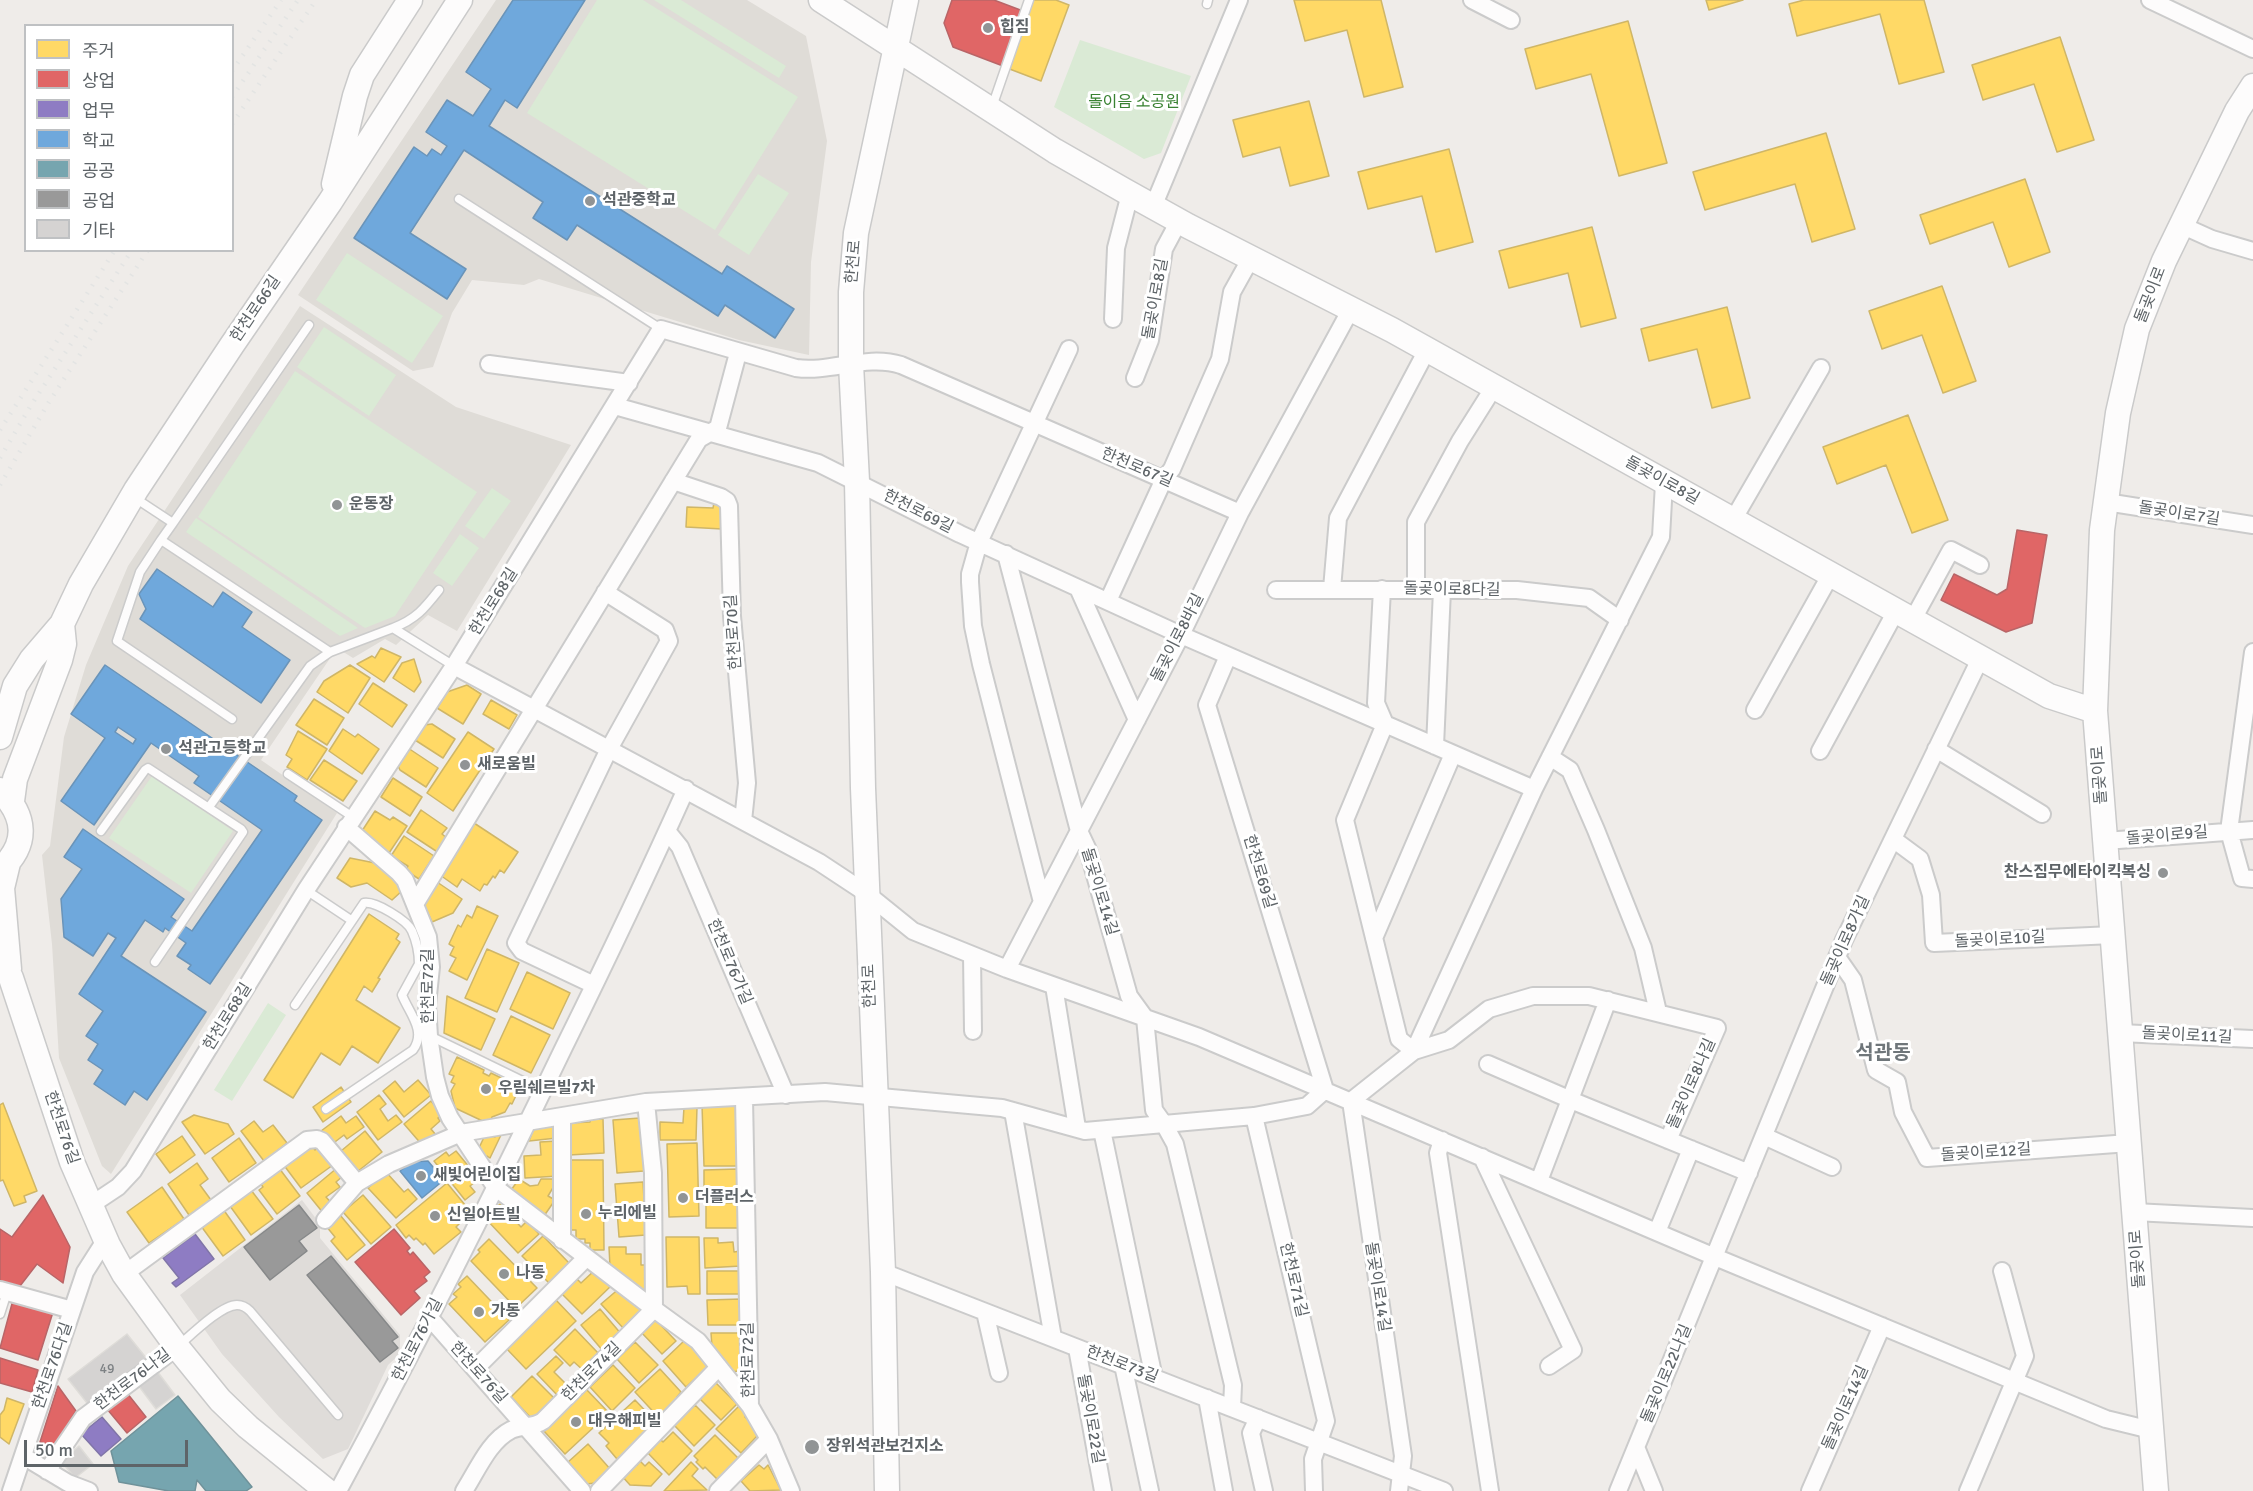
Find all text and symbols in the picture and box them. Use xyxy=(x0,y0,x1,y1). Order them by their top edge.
place label: 힙짐 xyxy=(1000,18,1029,38)
marker: 힙짐 xyxy=(981,21,995,35)
legend xyxy=(24,24,234,252)
text: 주거 xyxy=(82,40,115,62)
text: 상업 xyxy=(82,70,115,92)
park label: 돌이음 소공원 xyxy=(1088,93,1180,113)
text: 업무 xyxy=(82,100,115,122)
text: 학교 xyxy=(82,130,115,152)
text: 공공 xyxy=(82,160,115,182)
text: 공업 xyxy=(82,190,115,212)
place label: 석관중학교 xyxy=(602,191,676,211)
marker: 석관중학교 xyxy=(583,194,597,208)
text: 기타 xyxy=(82,220,115,242)
street label: 한천로 xyxy=(843,239,865,285)
street label: 돌곶이로8길 xyxy=(1139,257,1173,341)
street label: 돌곶이로 xyxy=(2131,264,2171,326)
street label: 한천로66길 xyxy=(227,272,285,346)
street label: 한천로67길 xyxy=(1098,444,1176,492)
street label: 돌곶이로8길 xyxy=(1621,453,1703,509)
street label: 한천로69길 xyxy=(880,486,956,538)
place label: 운동장 xyxy=(349,495,393,515)
marker: 운동장 xyxy=(330,498,344,512)
street label: 돌곶이로7길 xyxy=(2137,498,2221,530)
street label: 한천로68길 xyxy=(466,565,522,639)
street label: 돌곶이로8다길 xyxy=(1403,580,1501,600)
street label: 돌곶이로8바길 xyxy=(1147,590,1209,686)
street label: 한천로70길 xyxy=(722,593,746,671)
place label: 석관고등학교 xyxy=(178,739,266,759)
marker: 석관고등학교 xyxy=(159,742,173,756)
street label: 돌곶이로 xyxy=(2088,745,2112,805)
place label: 새로움빌 xyxy=(477,755,536,775)
marker: 새로움빌 xyxy=(458,758,472,772)
street label: 돌곶이로9길 xyxy=(2125,823,2209,849)
street label: 한천로69길 xyxy=(1239,833,1279,911)
street label: 돌곶이로14길 xyxy=(1077,846,1121,938)
place label: 찬스짐무에타이킥복싱 xyxy=(2004,863,2151,883)
marker: 찬스짐무에타이킥복싱 xyxy=(2156,866,2170,880)
street label: 돌곶이로8가길 xyxy=(1818,893,1874,989)
street label: 한천로76가길 xyxy=(702,916,756,1008)
street label: 돌곶이로10길 xyxy=(1954,928,2046,952)
street label: 한천로72길 xyxy=(419,948,439,1024)
street label: 한천로 xyxy=(860,964,880,1008)
street label: 한천로68길 xyxy=(200,980,256,1054)
street label: 돌곶이로11길 xyxy=(2141,1024,2233,1048)
street label: 돌곶이로8나길 xyxy=(1664,1036,1720,1132)
district label: 석관동 xyxy=(1855,1042,1911,1066)
place label: 우림쉐르빌7차 xyxy=(498,1079,595,1099)
marker: 우림쉐르빌7차 xyxy=(479,1082,493,1096)
street label: 한천로76길 xyxy=(40,1089,82,1167)
street label: 돌곶이로12길 xyxy=(1940,1140,2032,1166)
place label: 새빛어린이집 xyxy=(433,1166,521,1186)
marker: 새빛어린이집 xyxy=(414,1169,428,1183)
place label: 더플러스 xyxy=(695,1188,754,1208)
marker: 더플러스 xyxy=(676,1191,690,1205)
place label: 누리에빌 xyxy=(598,1204,657,1224)
place label: 신일아트빌 xyxy=(447,1206,521,1226)
marker: 누리에빌 xyxy=(579,1207,593,1221)
marker: 신일아트빌 xyxy=(428,1209,442,1223)
street label: 돌곶이로 xyxy=(2126,1229,2150,1289)
street label: 한천로71길 xyxy=(1275,1241,1311,1319)
street label: 돌곶이로14길 xyxy=(1360,1241,1394,1333)
place label: 나동 xyxy=(516,1264,545,1284)
marker: 나동 xyxy=(497,1267,511,1281)
street label: 한천로76가길 xyxy=(389,1295,447,1385)
place label: 가동 xyxy=(491,1302,520,1322)
marker: 가동 xyxy=(472,1305,486,1319)
street label: 한천로76다길 xyxy=(29,1320,77,1412)
street label: 한천로72길 xyxy=(739,1322,759,1398)
street label: 돌곶이로22나길 xyxy=(1638,1322,1696,1426)
street label: 한천로76길 xyxy=(445,1338,511,1408)
street label: 한천로74길 xyxy=(558,1338,626,1406)
street label: 한천로73길 xyxy=(1083,1342,1161,1388)
street label: 한천로76나길 xyxy=(91,1345,175,1415)
house number: 49 xyxy=(99,1361,115,1377)
street label: 돌곶이로14길 xyxy=(1819,1363,1873,1453)
street label: 돌곶이로22길 xyxy=(1073,1373,1107,1465)
place label: 대우해피빌 xyxy=(588,1412,662,1432)
marker: 대우해피빌 xyxy=(569,1415,583,1429)
scale bar xyxy=(27,1428,190,1466)
place label: 장위석관보건지소 xyxy=(826,1437,944,1457)
marker: 장위석관보건지소 xyxy=(803,1438,821,1456)
text: 50 m xyxy=(35,1439,73,1461)

